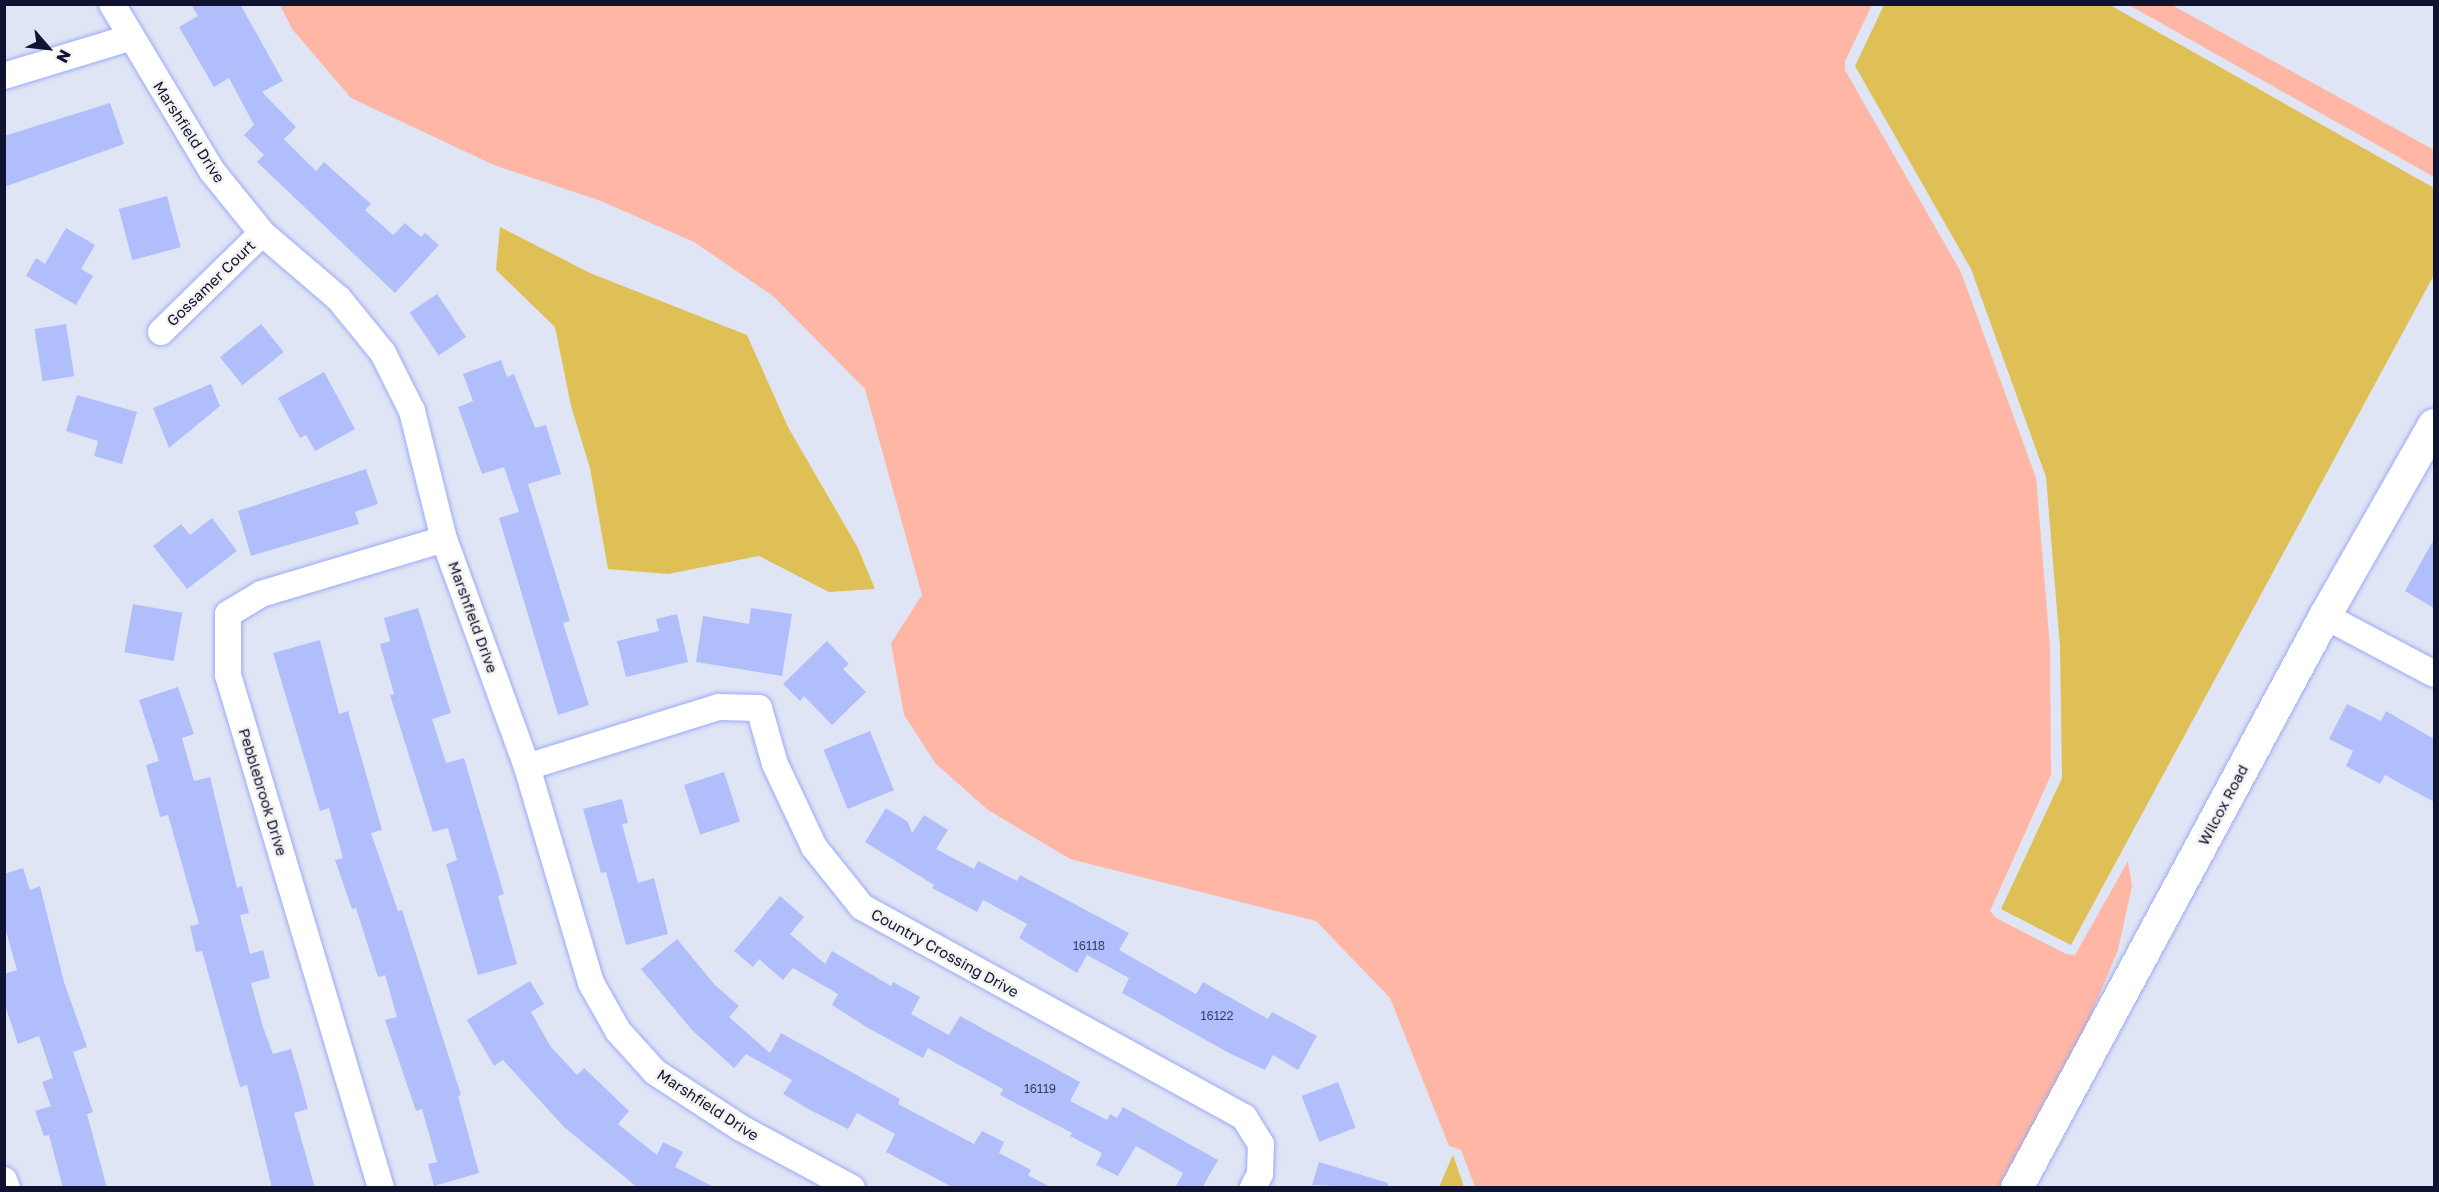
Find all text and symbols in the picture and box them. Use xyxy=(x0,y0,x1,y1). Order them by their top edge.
north arrow xyxy=(18,18,78,78)
text: N xyxy=(52,46,76,67)
street label: Marshfield Drive xyxy=(149,78,229,186)
street label: Gossamer Court xyxy=(163,236,259,330)
street label: Marshfield Drive xyxy=(444,559,502,675)
street label: Pebblebrook Drive xyxy=(235,726,291,858)
street label: Wilcox Road xyxy=(2194,762,2252,848)
street label: Country Crossing Drive xyxy=(868,905,1022,1001)
house number: 16118 xyxy=(1073,939,1105,953)
house number: 16122 xyxy=(1201,1009,1233,1023)
street label: Marshfield Drive xyxy=(654,1065,762,1145)
house number: 16119 xyxy=(1024,1082,1056,1096)

